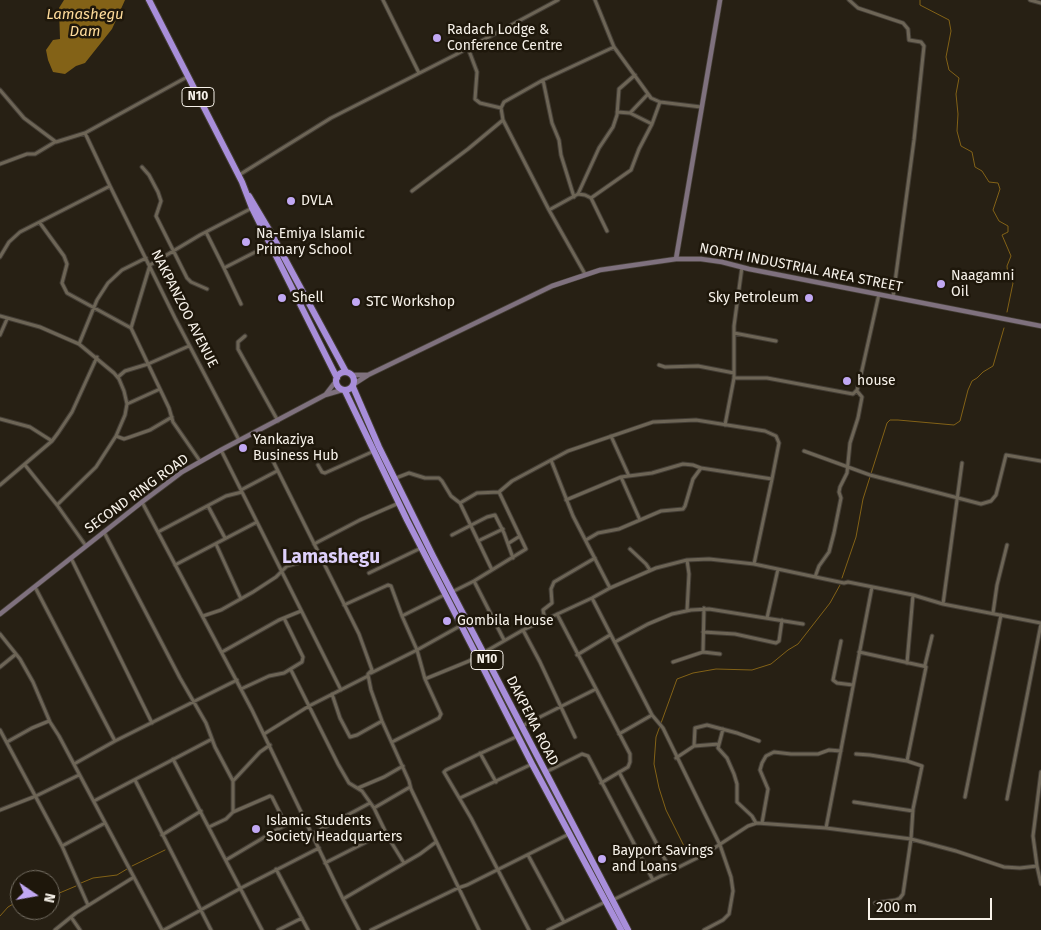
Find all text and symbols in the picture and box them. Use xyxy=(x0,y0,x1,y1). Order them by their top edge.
water label: Lamashegu Dam xyxy=(46,6,124,41)
place label: Radach Lodge & Conference Centre xyxy=(447,22,563,54)
marker: Radach Lodge & Conference Centre xyxy=(431,32,443,44)
road number: N10 xyxy=(182,88,214,106)
place label: DVLA xyxy=(301,193,333,209)
marker: DVLA xyxy=(285,195,297,207)
place label: Na-Emiya Islamic Primary School xyxy=(256,226,365,258)
marker: Na-Emiya Islamic Primary School xyxy=(240,236,252,248)
street label: NORTH INDUSTRIAL AREA STREET xyxy=(698,240,904,296)
street label: NAKPANZOO AVENUE xyxy=(147,247,221,371)
place label: Naagamni Oil xyxy=(951,268,1014,300)
marker: Naagamni Oil xyxy=(935,278,947,290)
place label: Shell xyxy=(292,290,324,306)
place label: Sky Petroleum xyxy=(708,290,799,306)
marker: Shell xyxy=(276,292,288,304)
marker: Sky Petroleum xyxy=(803,292,815,304)
place label: STC Workshop xyxy=(366,294,455,310)
marker: STC Workshop xyxy=(350,296,362,308)
place label: house xyxy=(857,373,896,389)
marker: house xyxy=(841,375,853,387)
place label: Yankaziya Business Hub xyxy=(253,432,339,464)
marker: Yankaziya Business Hub xyxy=(237,442,249,454)
street label: SECOND RING ROAD xyxy=(82,451,192,537)
district label: Lamashegu xyxy=(282,547,380,569)
place label: Gombila House xyxy=(457,613,554,629)
marker: Gombila House xyxy=(441,615,453,627)
road number: N10 xyxy=(471,650,503,670)
street label: DAKPEMA ROAD xyxy=(502,673,562,769)
place label: Islamic Students Society Headquarters xyxy=(266,813,402,846)
marker: Islamic Students Society Headquarters xyxy=(250,823,262,835)
place label: Bayport Savings and Loans xyxy=(612,843,713,876)
marker: Bayport Savings and Loans xyxy=(596,853,608,865)
north arrow xyxy=(10,870,60,920)
scale bar xyxy=(871,888,995,920)
text: N xyxy=(40,892,58,904)
text: 200 m xyxy=(876,898,917,916)

